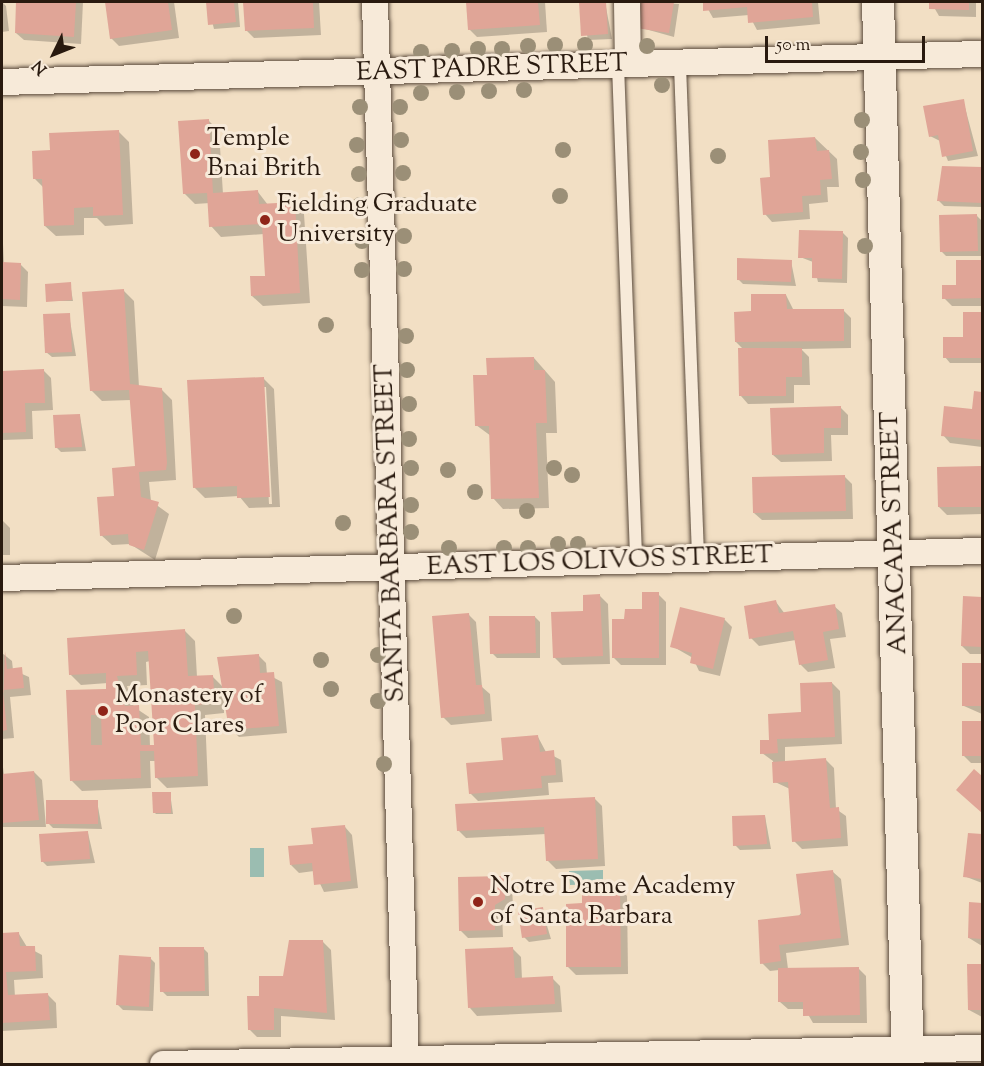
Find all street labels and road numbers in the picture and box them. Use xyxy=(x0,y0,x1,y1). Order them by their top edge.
street label: EAST PADRE STREET xyxy=(356,49,628,89)
street label: SANTA BARBARA STREET xyxy=(369,363,413,703)
street label: ANACAPA STREET xyxy=(875,411,915,655)
street label: EAST LOS OLIVOS STREET xyxy=(426,540,774,584)

